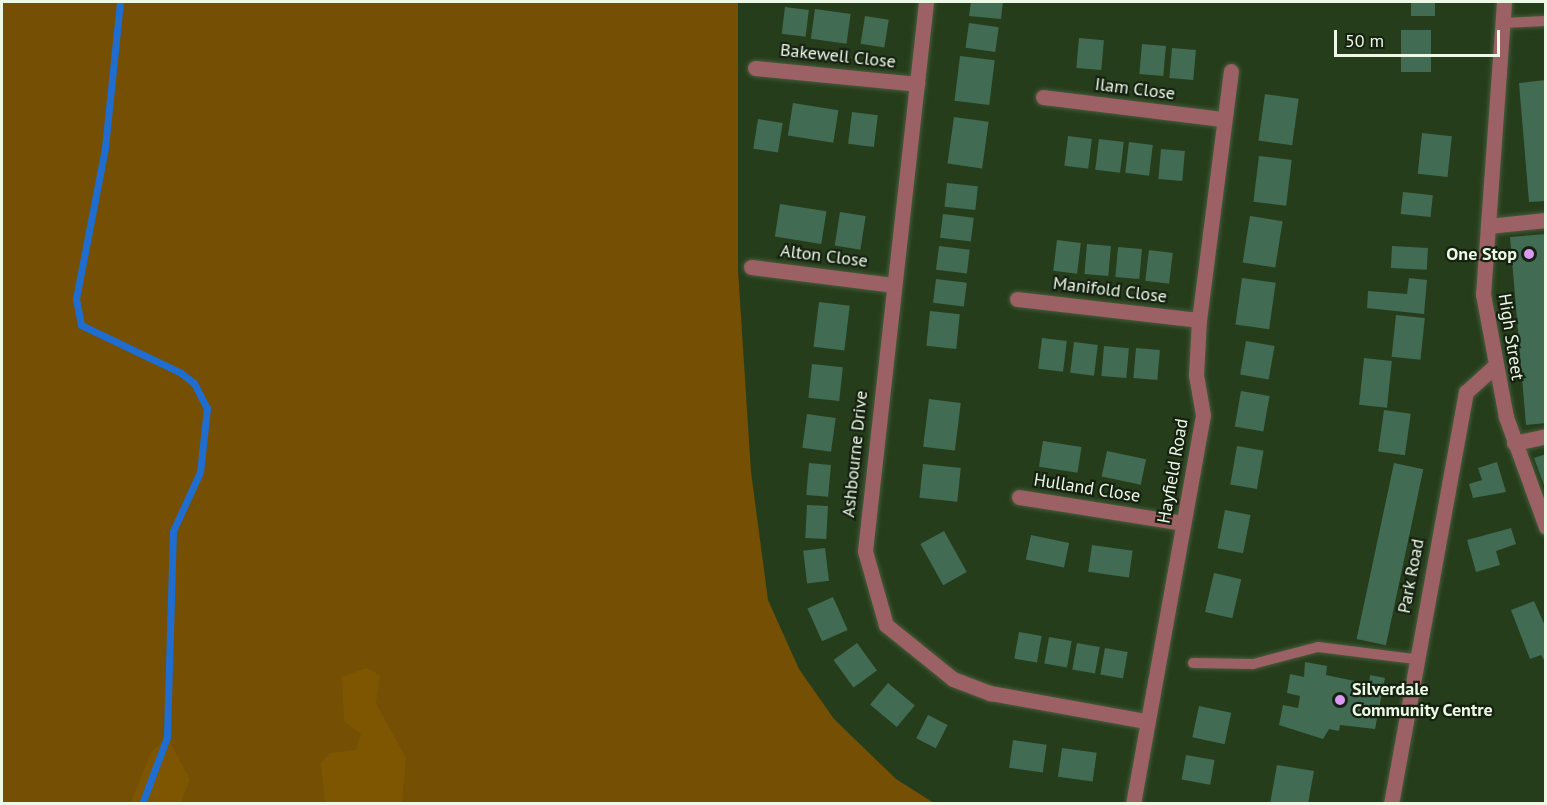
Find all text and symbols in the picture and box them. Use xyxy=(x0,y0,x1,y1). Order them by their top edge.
scale bar xyxy=(1337,18,1504,56)
text: 50 m xyxy=(1345,29,1384,52)
street label: Bakewell Close xyxy=(779,39,897,73)
street label: Ilam Close xyxy=(1094,73,1176,105)
street label: Alton Close xyxy=(779,240,869,272)
place label: One Stop xyxy=(1446,243,1517,265)
marker: One Stop xyxy=(1522,247,1536,261)
street label: Manifold Close xyxy=(1052,272,1168,308)
street label: High Street xyxy=(1494,292,1528,382)
street label: Ashbourne Drive xyxy=(838,390,872,518)
street label: Hayfield Road xyxy=(1153,417,1193,525)
street label: Hulland Close xyxy=(1032,469,1142,507)
street label: Park Road xyxy=(1393,537,1429,615)
place label: Silverdale Community Centre xyxy=(1352,679,1494,722)
marker: Silverdale Community Centre xyxy=(1333,693,1347,707)

